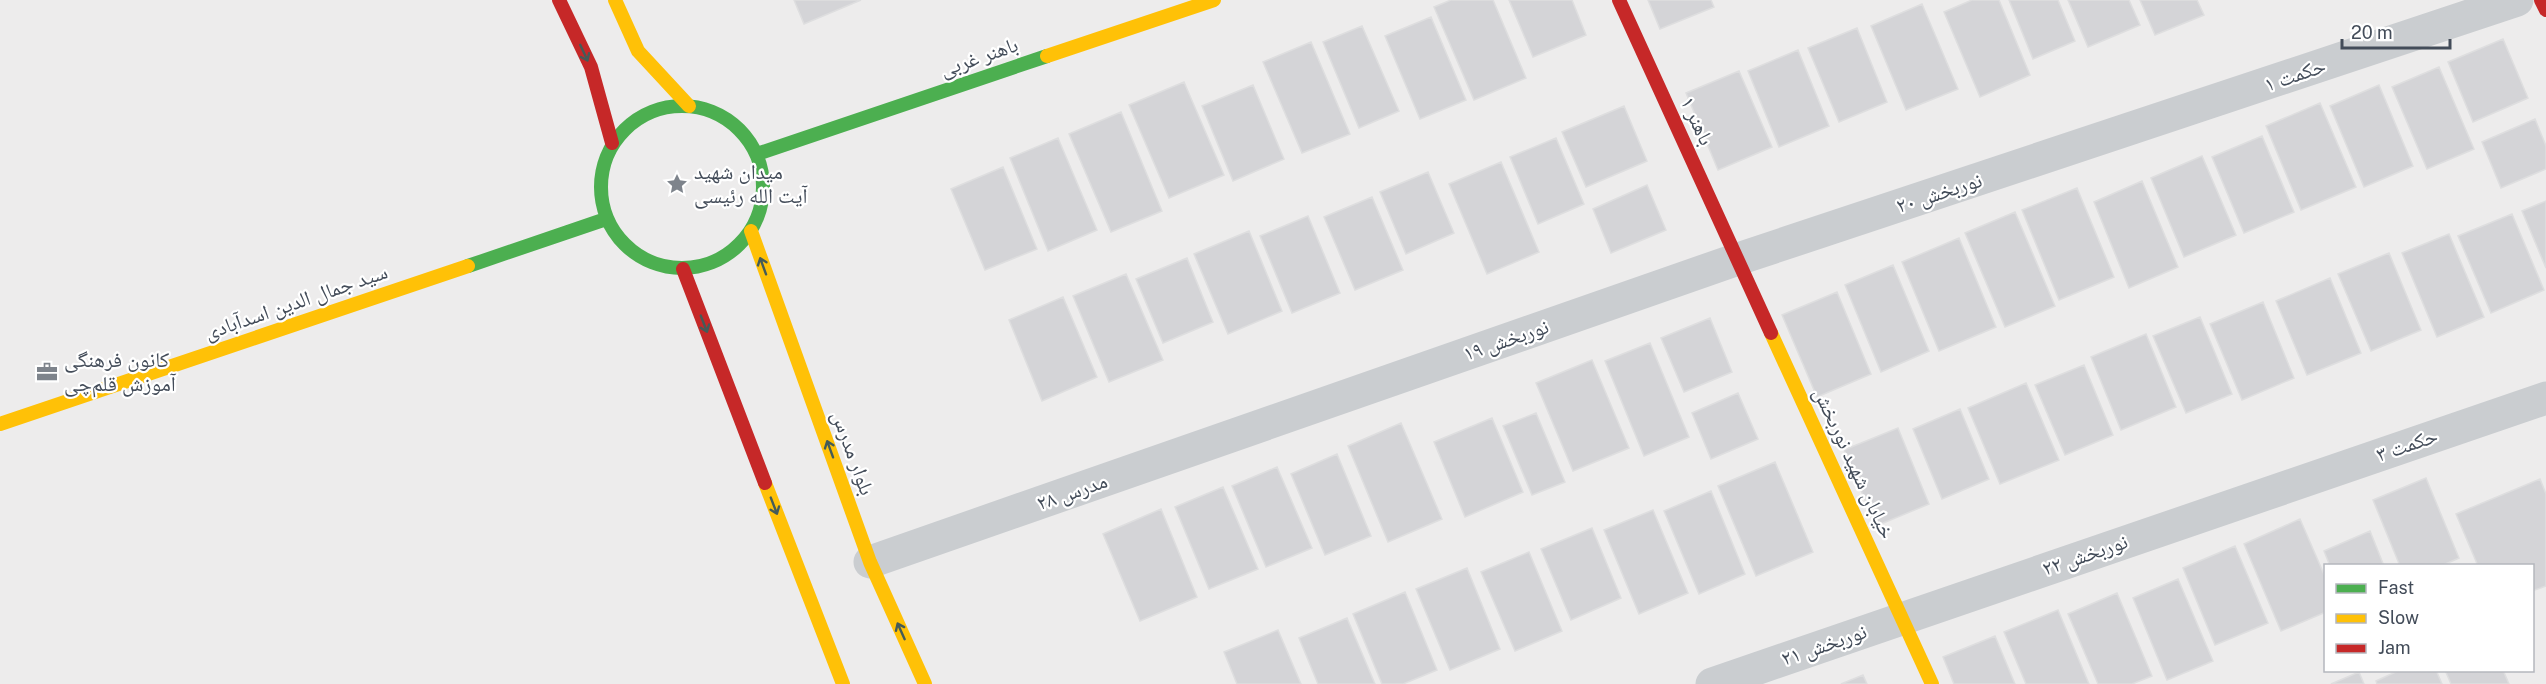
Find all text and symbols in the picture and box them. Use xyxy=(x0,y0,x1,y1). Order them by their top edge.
scale bar xyxy=(2342,12,2450,50)
text: 20 m xyxy=(2351,22,2393,43)
street label: باهنر غربی xyxy=(937,32,1021,82)
one-way arrow xyxy=(579,43,591,61)
street label: حکمت ۱ xyxy=(2261,52,2329,97)
street label: باهنر ۱ xyxy=(1675,92,1720,149)
place label: میدان شهید آیت الله رئیسی xyxy=(694,159,808,209)
street label: نوربخش ۲۰ xyxy=(1893,167,1985,219)
place icon: میدان شهید آیت الله رئیسی xyxy=(665,172,689,196)
one-way arrow xyxy=(757,257,768,276)
street label: سید جمال الدین اسدآبادی xyxy=(201,258,391,346)
street label: نوربخش ۱۹ xyxy=(1460,313,1552,367)
one-way arrow xyxy=(699,314,710,333)
place label: کانون فرهنگی آموزش قلم‌چی xyxy=(64,347,176,398)
office icon: کانون فرهنگی آموزش قلم‌چی xyxy=(35,360,59,384)
street label: خیابان شهید نوربخش xyxy=(1808,383,1900,543)
street label: بلوار مدرس xyxy=(826,407,880,499)
street label: حکمت ۳ xyxy=(2373,422,2441,467)
one-way arrow xyxy=(823,441,834,459)
street label: مدرس ۲۸ xyxy=(1033,468,1111,516)
one-way arrow xyxy=(769,496,780,515)
street label: نوربخش ۲۲ xyxy=(2039,528,2131,582)
legend xyxy=(2324,564,2534,672)
text: Fast xyxy=(2378,577,2414,598)
text: Slow xyxy=(2378,607,2419,628)
street label: نوربخش ۲۱ xyxy=(1778,618,1870,672)
one-way arrow xyxy=(895,622,907,640)
text: Jam xyxy=(2378,637,2411,658)

